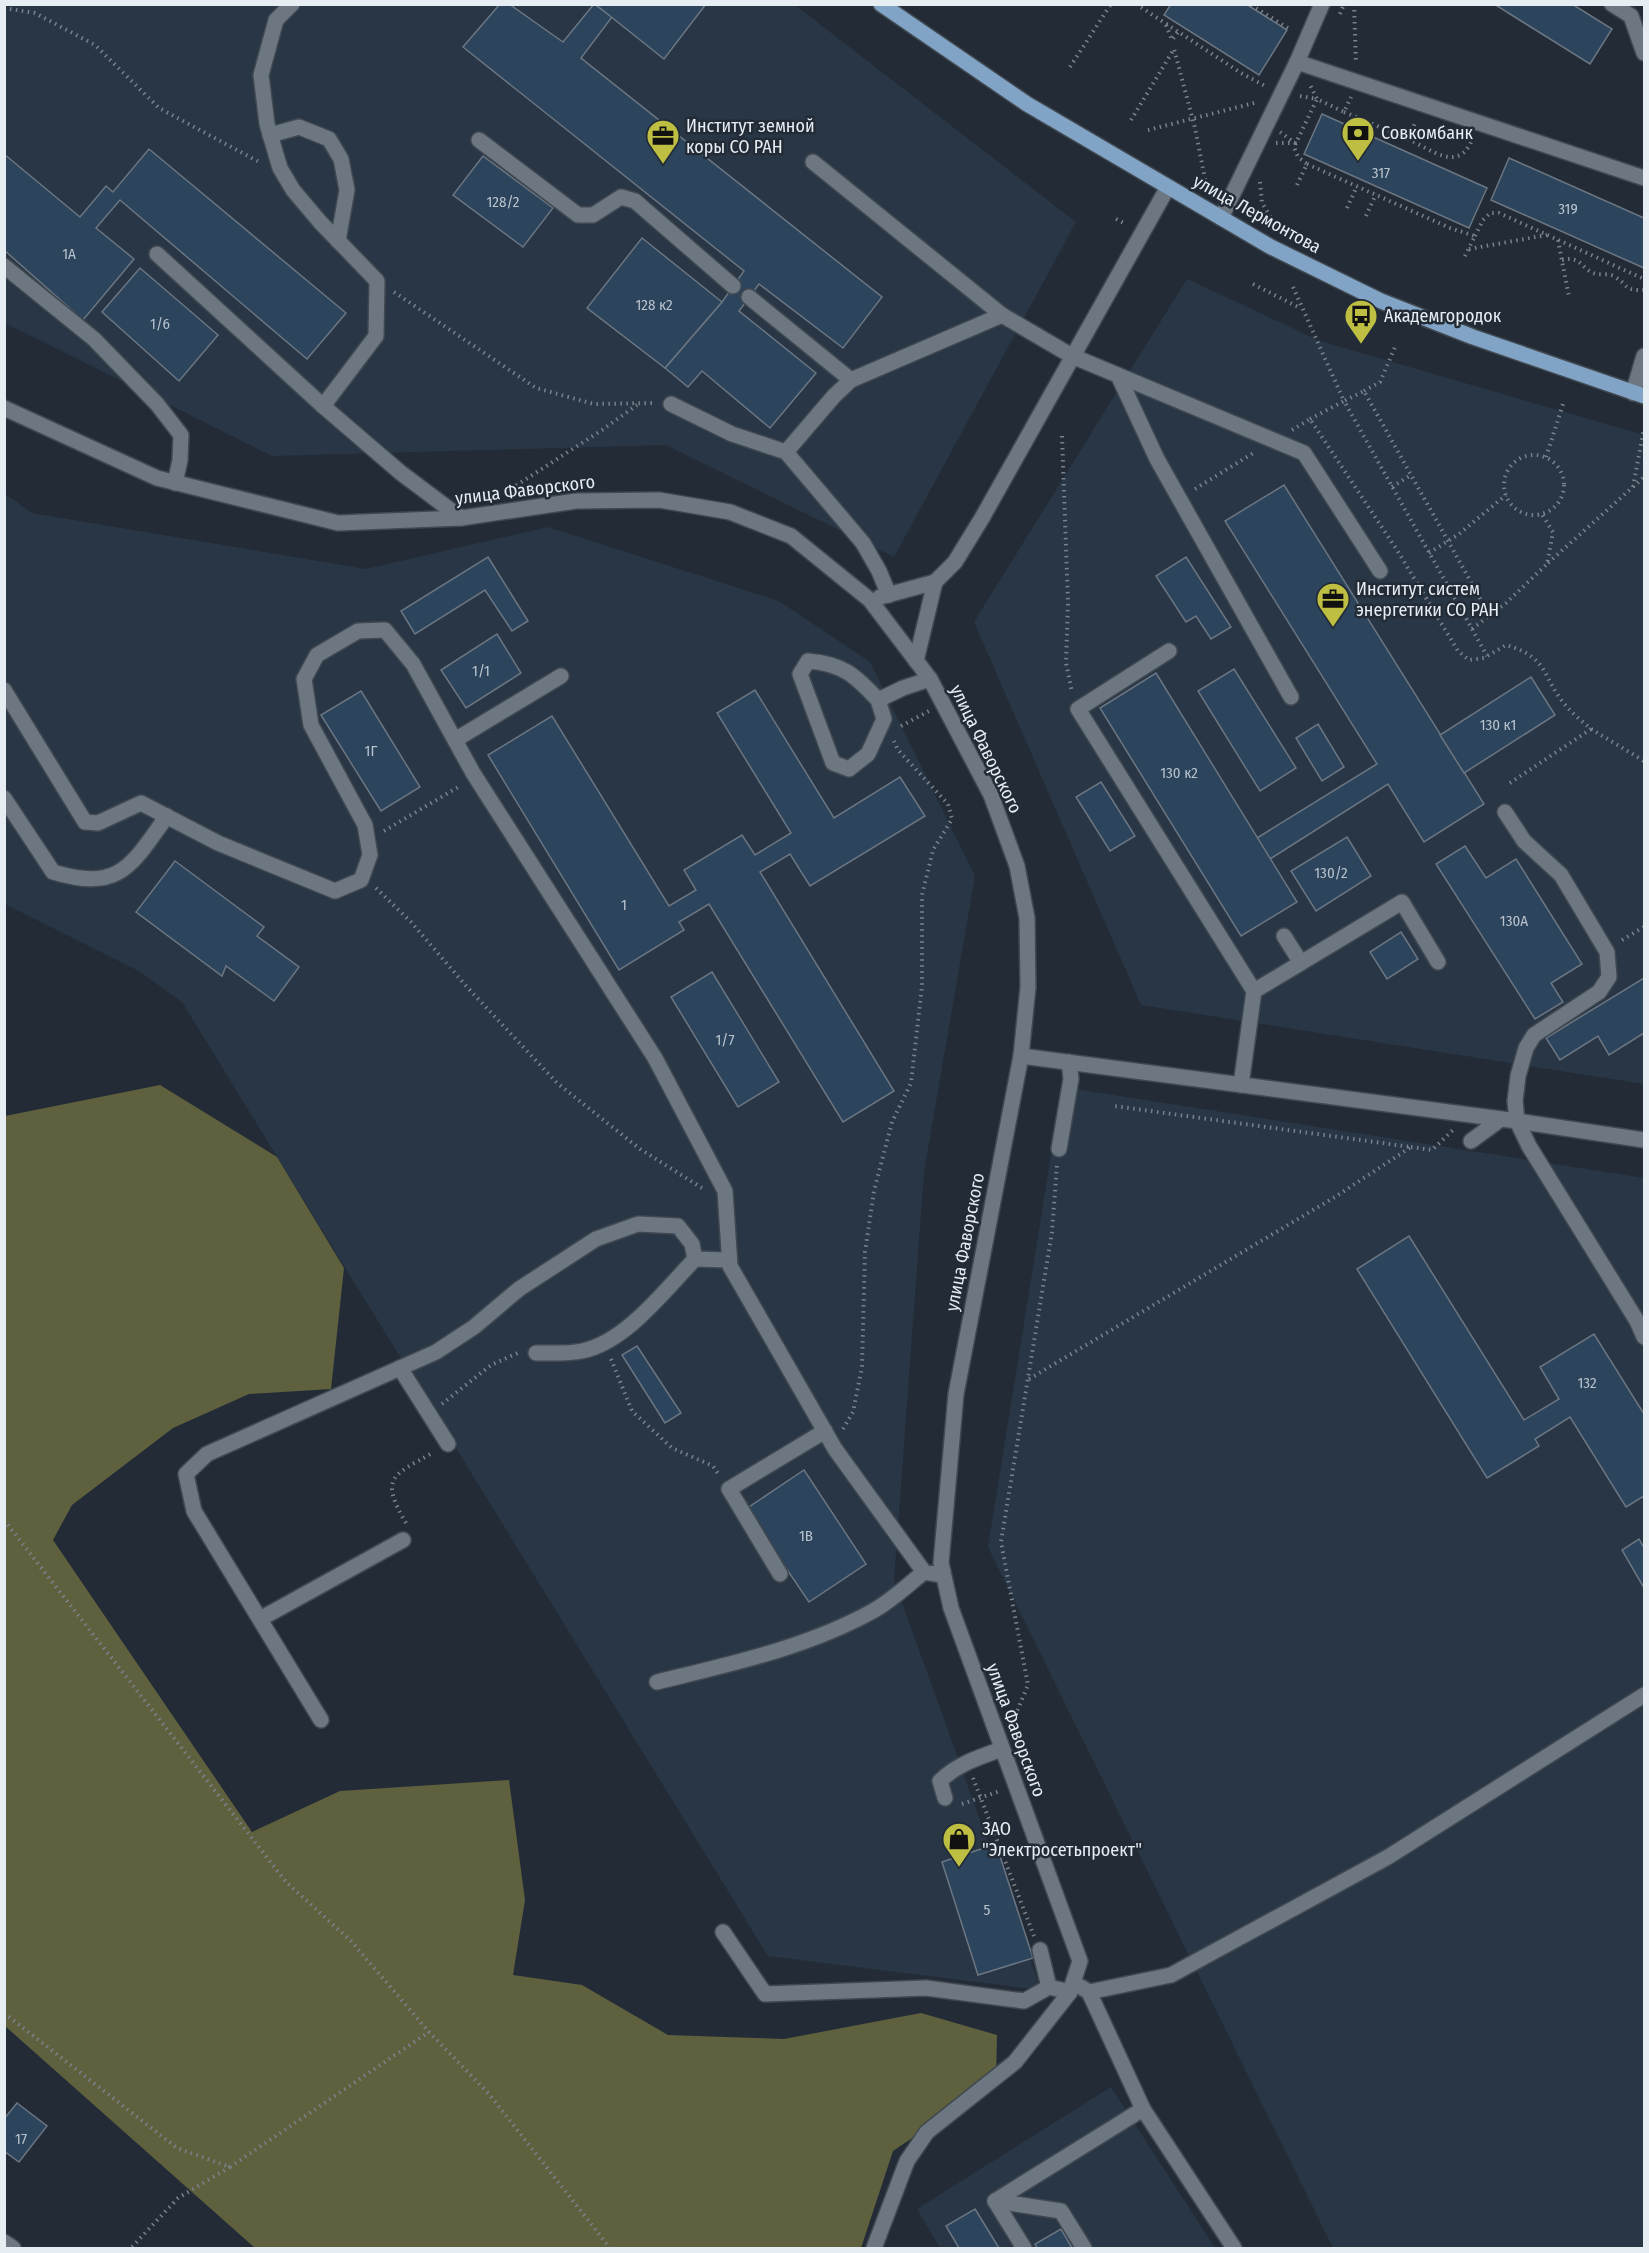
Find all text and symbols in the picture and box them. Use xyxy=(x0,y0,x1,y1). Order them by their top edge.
place label: Институт земной коры СО РАН xyxy=(686,115,815,158)
bank icon: Совкомбанк xyxy=(1340,115,1376,162)
office icon: Институт земной коры СО РАН xyxy=(645,118,681,165)
place label: Совкомбанк xyxy=(1381,122,1474,144)
house number: 317 xyxy=(1372,164,1390,182)
street label: улица Лермонтова xyxy=(1189,170,1325,258)
house number: 128/2 xyxy=(486,193,520,211)
house number: 319 xyxy=(1558,200,1578,218)
house number: 1А xyxy=(62,245,76,263)
house number: 128 к2 xyxy=(635,296,673,314)
bus stop icon: Академгородок xyxy=(1343,298,1379,345)
place label: Академгородок xyxy=(1384,305,1502,327)
house number: 1/6 xyxy=(150,315,170,333)
street label: улица Фаворского xyxy=(454,471,596,509)
place label: Институт систем энергетики СО РАН xyxy=(1356,578,1499,621)
office icon: Институт систем энергетики СО РАН xyxy=(1315,581,1351,628)
house number: 1/1 xyxy=(472,662,490,680)
street label: улица Фаворского xyxy=(945,681,1027,817)
house number: 130 к1 xyxy=(1480,716,1516,734)
house number: 1Г xyxy=(365,742,377,760)
house number: 130 к2 xyxy=(1160,764,1198,782)
house number: 130/2 xyxy=(1314,864,1348,882)
house number: 1 xyxy=(621,896,627,914)
house number: 130А xyxy=(1500,912,1528,930)
house number: 1/7 xyxy=(716,1031,734,1049)
street label: улица Фаворского xyxy=(941,1171,989,1313)
house number: 132 xyxy=(1577,1374,1597,1392)
house number: 1В xyxy=(799,1527,813,1545)
street label: улица Фаворского xyxy=(982,1660,1050,1800)
place label: ЗАО "Электросетьпроект" xyxy=(982,1818,1142,1861)
shop icon: ЗАО "Электросетьпроект" xyxy=(941,1821,977,1868)
house number: 5 xyxy=(984,1901,991,1919)
house number: 17 xyxy=(15,2130,27,2148)

